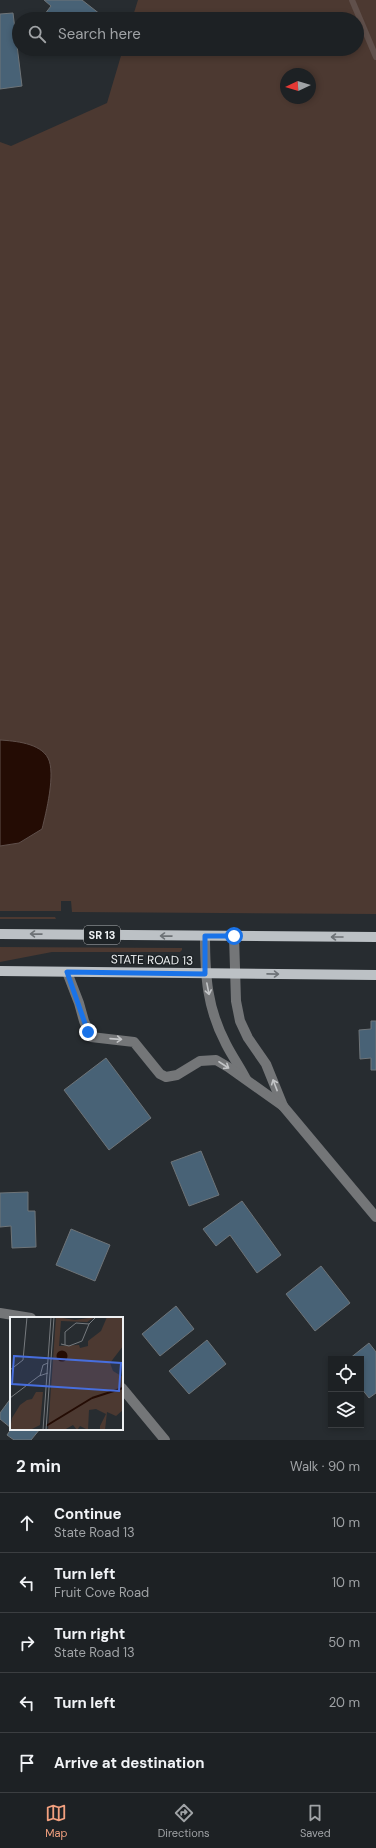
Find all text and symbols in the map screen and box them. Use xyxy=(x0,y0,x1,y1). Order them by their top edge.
search box xyxy=(12,12,364,56)
icon: search xyxy=(26,23,48,45)
text: Search here xyxy=(58,24,141,44)
north arrow xyxy=(280,68,316,104)
road number: SR 13 xyxy=(84,926,120,944)
route start xyxy=(225,927,243,945)
one-way arrow xyxy=(30,930,43,938)
one-way arrow xyxy=(160,932,173,940)
one-way arrow xyxy=(331,933,344,941)
street label: STATE ROAD 13 xyxy=(111,951,193,969)
one-way arrow xyxy=(266,970,279,978)
one-way arrow xyxy=(204,982,212,995)
route end xyxy=(79,1023,97,1041)
one-way arrow xyxy=(109,1036,122,1043)
one-way arrow xyxy=(218,1061,229,1069)
one-way arrow xyxy=(270,1079,278,1091)
inset map xyxy=(10,1317,123,1430)
map controls xyxy=(328,1356,364,1428)
button: locate xyxy=(328,1356,364,1392)
button: layers xyxy=(328,1392,364,1428)
text: 2 min xyxy=(16,1455,61,1477)
text: Walk · 90 m xyxy=(290,1458,360,1475)
text: Continue xyxy=(54,1504,122,1524)
icon: ahead xyxy=(16,1512,38,1534)
text: 10 m xyxy=(332,1514,360,1531)
text: State Road 13 xyxy=(54,1524,135,1541)
text: Turn left xyxy=(54,1564,115,1584)
icon: left xyxy=(16,1572,38,1594)
text: 10 m xyxy=(332,1574,360,1591)
text: Fruit Cove Road xyxy=(54,1584,149,1601)
text: Turn right xyxy=(54,1624,125,1644)
icon: right xyxy=(16,1632,38,1654)
text: 50 m xyxy=(328,1634,360,1651)
text: State Road 13 xyxy=(54,1644,135,1661)
icon: left xyxy=(16,1692,38,1714)
text: Turn left xyxy=(54,1693,115,1713)
text: 20 m xyxy=(329,1694,360,1711)
icon: arrive xyxy=(16,1752,38,1774)
text: Arrive at destination xyxy=(54,1753,205,1773)
tab: Map xyxy=(45,1802,67,1840)
tab: Directions xyxy=(158,1802,210,1840)
tab: Saved xyxy=(300,1802,331,1840)

